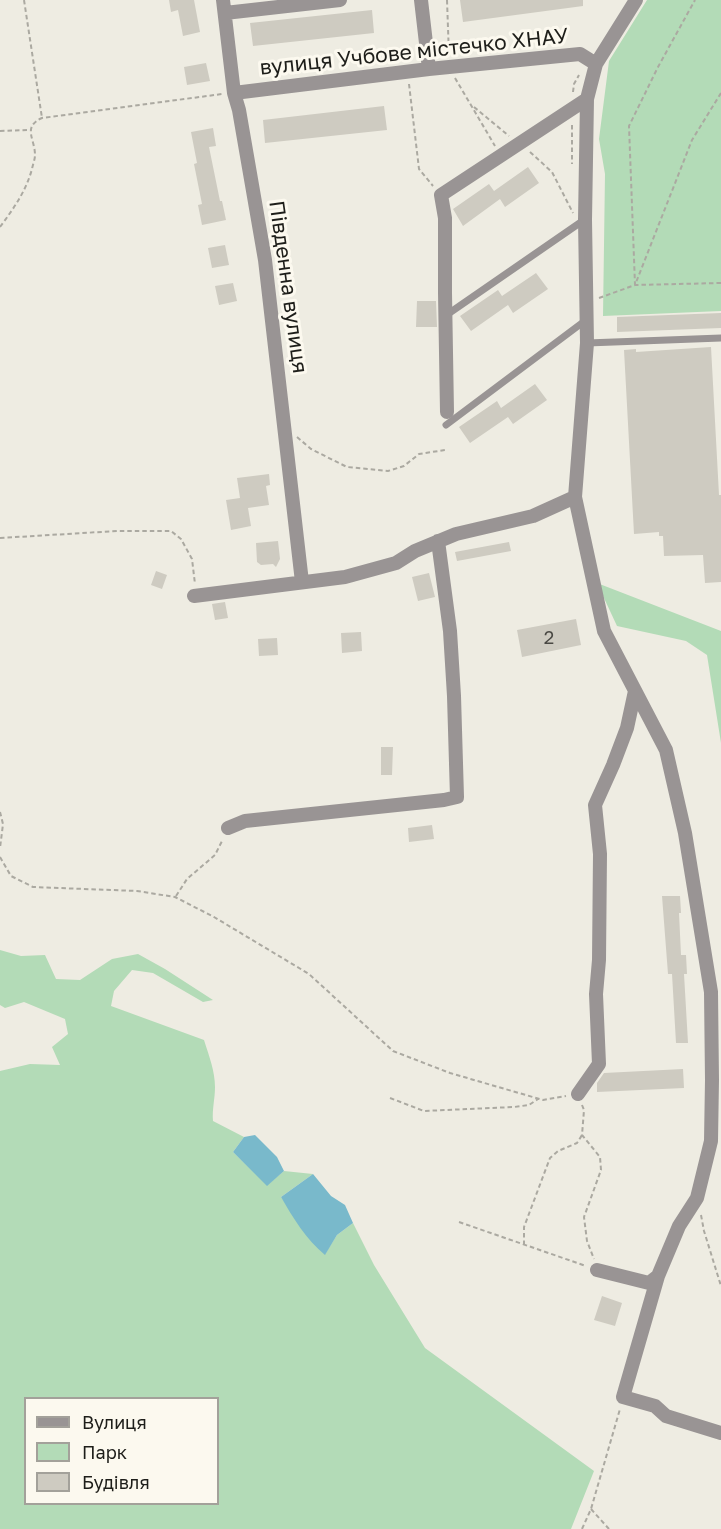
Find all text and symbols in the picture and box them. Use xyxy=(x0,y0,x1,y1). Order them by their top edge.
street label: вулиця Учбове містечко ХНАУ xyxy=(258,23,570,81)
street label: Південна вулиця xyxy=(263,199,313,375)
house number: 2 xyxy=(544,627,554,649)
legend xyxy=(24,1397,219,1505)
text: Вулиця xyxy=(82,1411,147,1433)
text: Парк xyxy=(82,1441,127,1463)
text: Будівля xyxy=(82,1471,150,1493)

